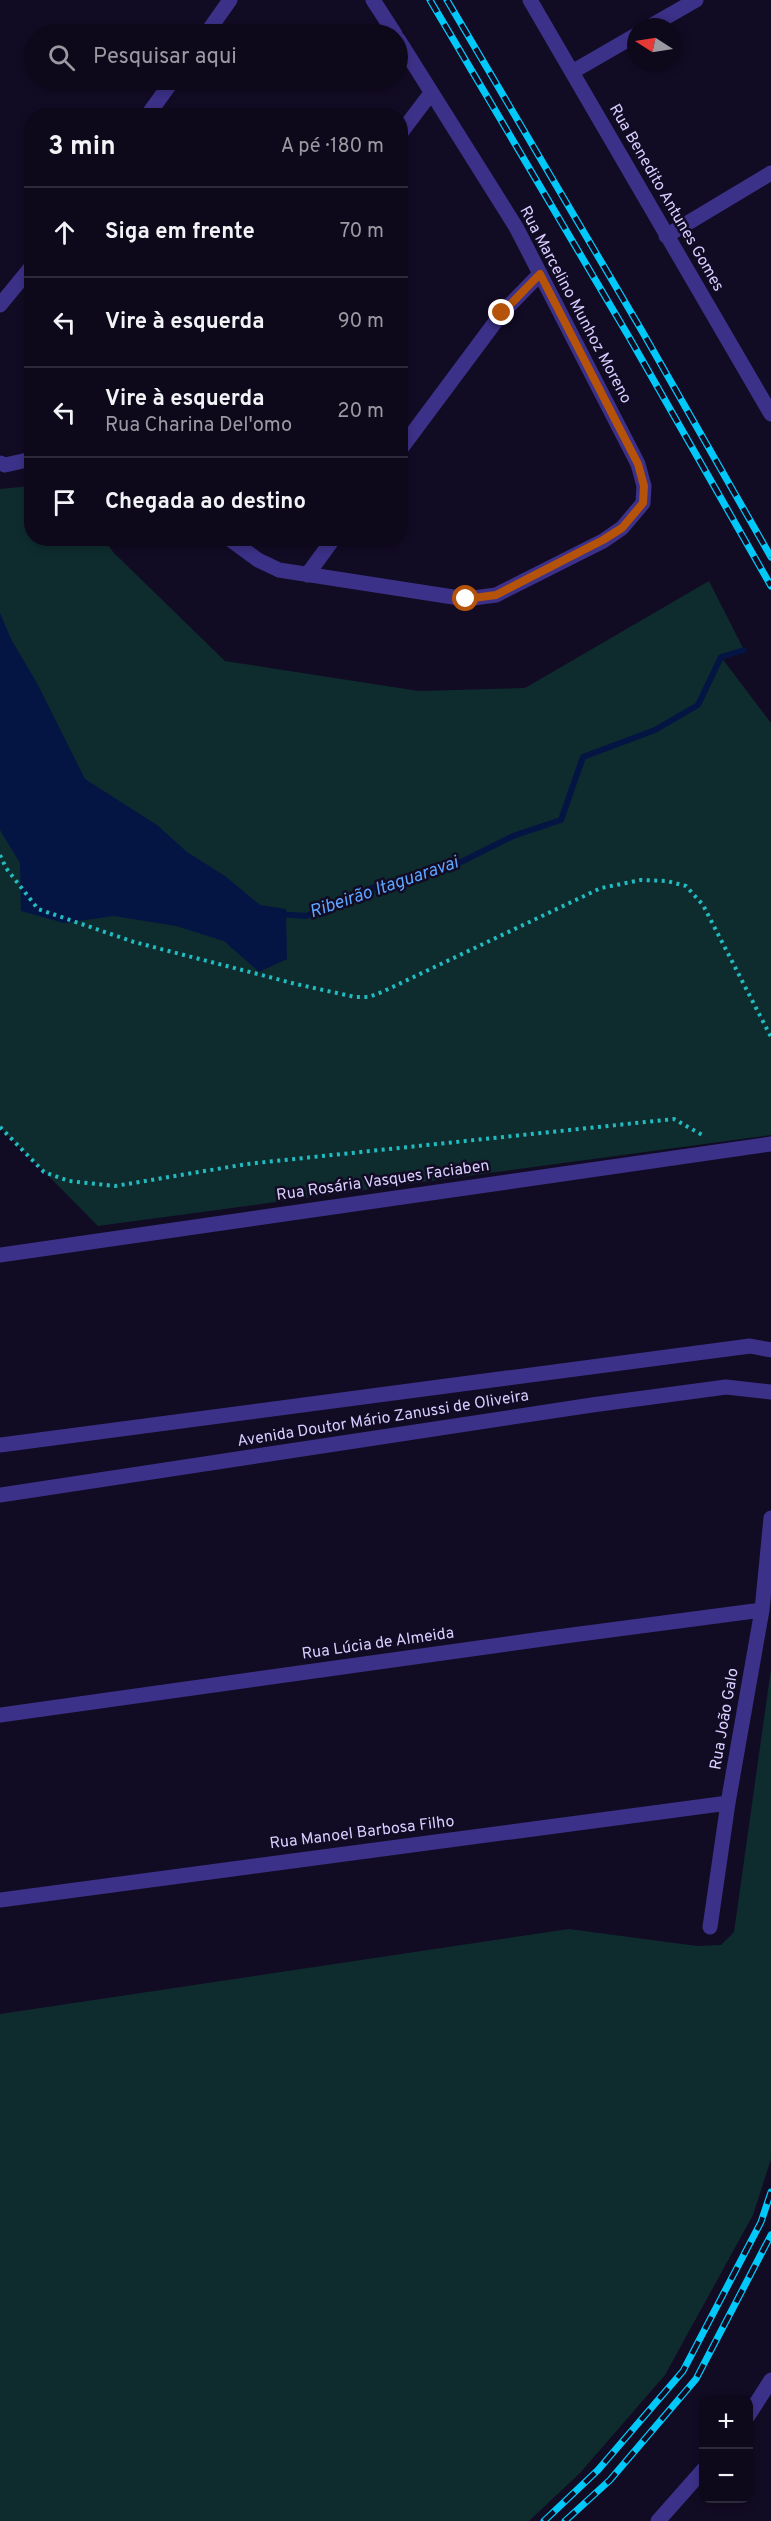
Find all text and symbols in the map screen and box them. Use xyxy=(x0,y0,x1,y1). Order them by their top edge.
north arrow xyxy=(627,18,681,72)
search box xyxy=(24,24,408,90)
icon: search xyxy=(45,41,78,74)
text: Pesquisar aqui xyxy=(93,44,237,71)
street label: Rua Benedito Antunes Gomes xyxy=(604,101,728,295)
text: 3 min xyxy=(48,131,116,164)
text: A pé · 180 m xyxy=(281,134,384,160)
street label: Rua Marcelino Munhoz Moreno xyxy=(514,203,636,407)
icon: ahead xyxy=(48,216,81,249)
text: Siga em frente xyxy=(105,219,255,246)
text: 70 m xyxy=(340,219,384,245)
route end xyxy=(488,299,514,325)
icon: left xyxy=(48,306,81,339)
text: Vire à esquerda xyxy=(105,309,264,336)
text: 90 m xyxy=(338,309,384,335)
text: Vire à esquerda xyxy=(105,386,264,413)
icon: left xyxy=(48,396,81,429)
text: 20 m xyxy=(337,399,384,425)
text: Rua Charina Del'omo xyxy=(105,413,292,439)
icon: arrive xyxy=(48,486,81,519)
text: Chegada ao destino xyxy=(105,489,306,516)
route start xyxy=(452,585,478,611)
water label: Ribeirão Itaguaravai xyxy=(307,851,463,924)
street label: Rua Rosária Vasques Faciaben xyxy=(275,1156,491,1206)
street label: Avenida Doutor Mário Zanussi de Oliveira xyxy=(236,1386,530,1452)
street label: Rua Lúcia de Almeida xyxy=(301,1623,455,1665)
street label: Rua João Galo xyxy=(706,1666,744,1771)
street label: Rua Manoel Barbosa Filho xyxy=(268,1812,456,1854)
map controls xyxy=(699,2395,753,2503)
button: + xyxy=(699,2395,753,2449)
button: − xyxy=(699,2449,753,2503)

